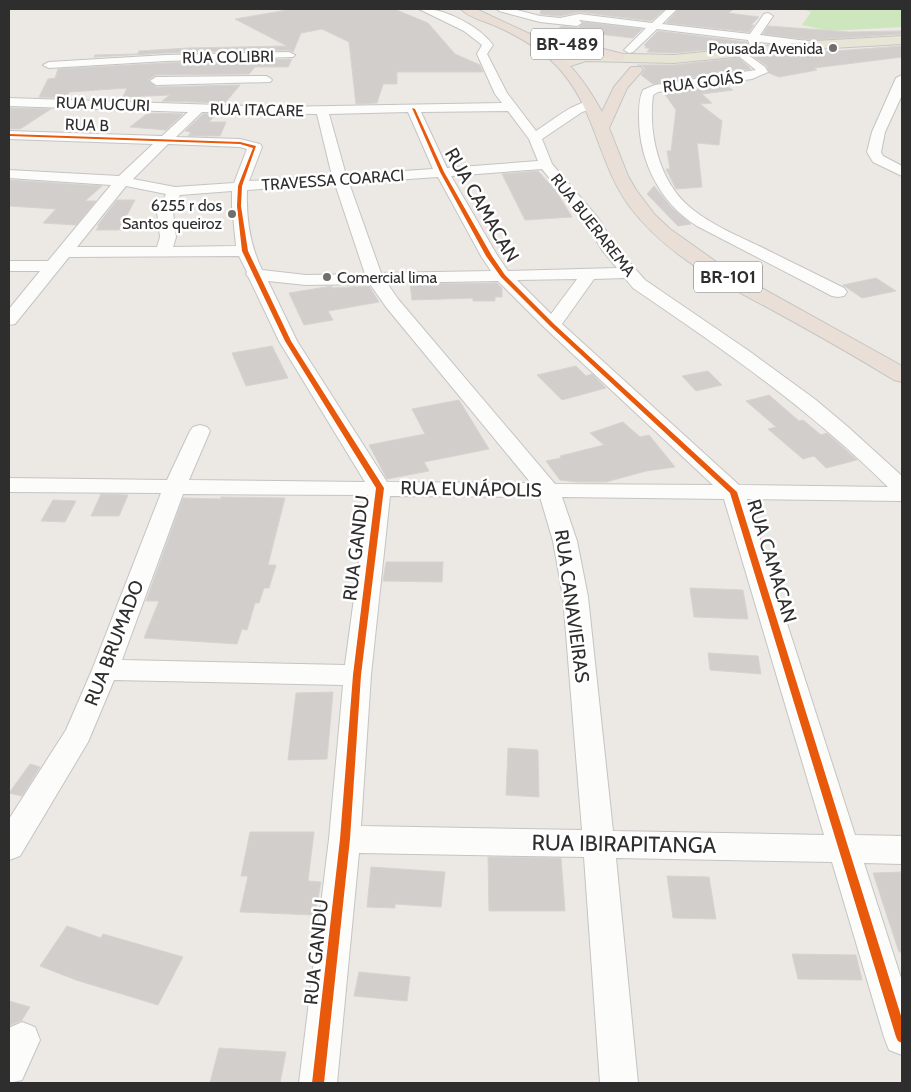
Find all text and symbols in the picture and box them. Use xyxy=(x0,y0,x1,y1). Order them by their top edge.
road number: BR-489 xyxy=(531,29,603,60)
place label: Pousada Avenida xyxy=(708,39,823,58)
marker: Pousada Avenida xyxy=(827,42,839,54)
street label: RUA COLIBRI xyxy=(182,47,274,67)
street label: RUA GOIÁS xyxy=(662,68,744,96)
street label: RUA MUCURI xyxy=(56,93,150,115)
street label: RUA ITACARE xyxy=(210,100,304,120)
street label: RUA B xyxy=(65,115,110,135)
street label: RUA CAMACAN xyxy=(440,144,524,266)
street label: TRAVESSA COARACI xyxy=(261,166,405,194)
street label: RUA BUERAREMA xyxy=(547,170,639,280)
place label: 6255 r dos Santos queiroz xyxy=(122,196,222,233)
marker: 6255 r dos Santos queiroz xyxy=(226,208,238,220)
road number: BR-101 xyxy=(694,262,762,292)
place label: Comercial lima xyxy=(337,268,437,287)
marker: Comercial lima xyxy=(321,271,333,283)
street label: RUA EUNÁPOLIS xyxy=(400,475,542,502)
street label: RUA GANDU xyxy=(338,494,374,602)
street label: RUA CAMACAN xyxy=(742,496,802,626)
street label: RUA CANAVIEIRAS xyxy=(550,528,594,684)
street label: RUA BRUMADO xyxy=(79,577,149,709)
street label: RUA IBIRAPITANGA xyxy=(531,829,717,859)
street label: RUA GANDU xyxy=(299,898,333,1006)

